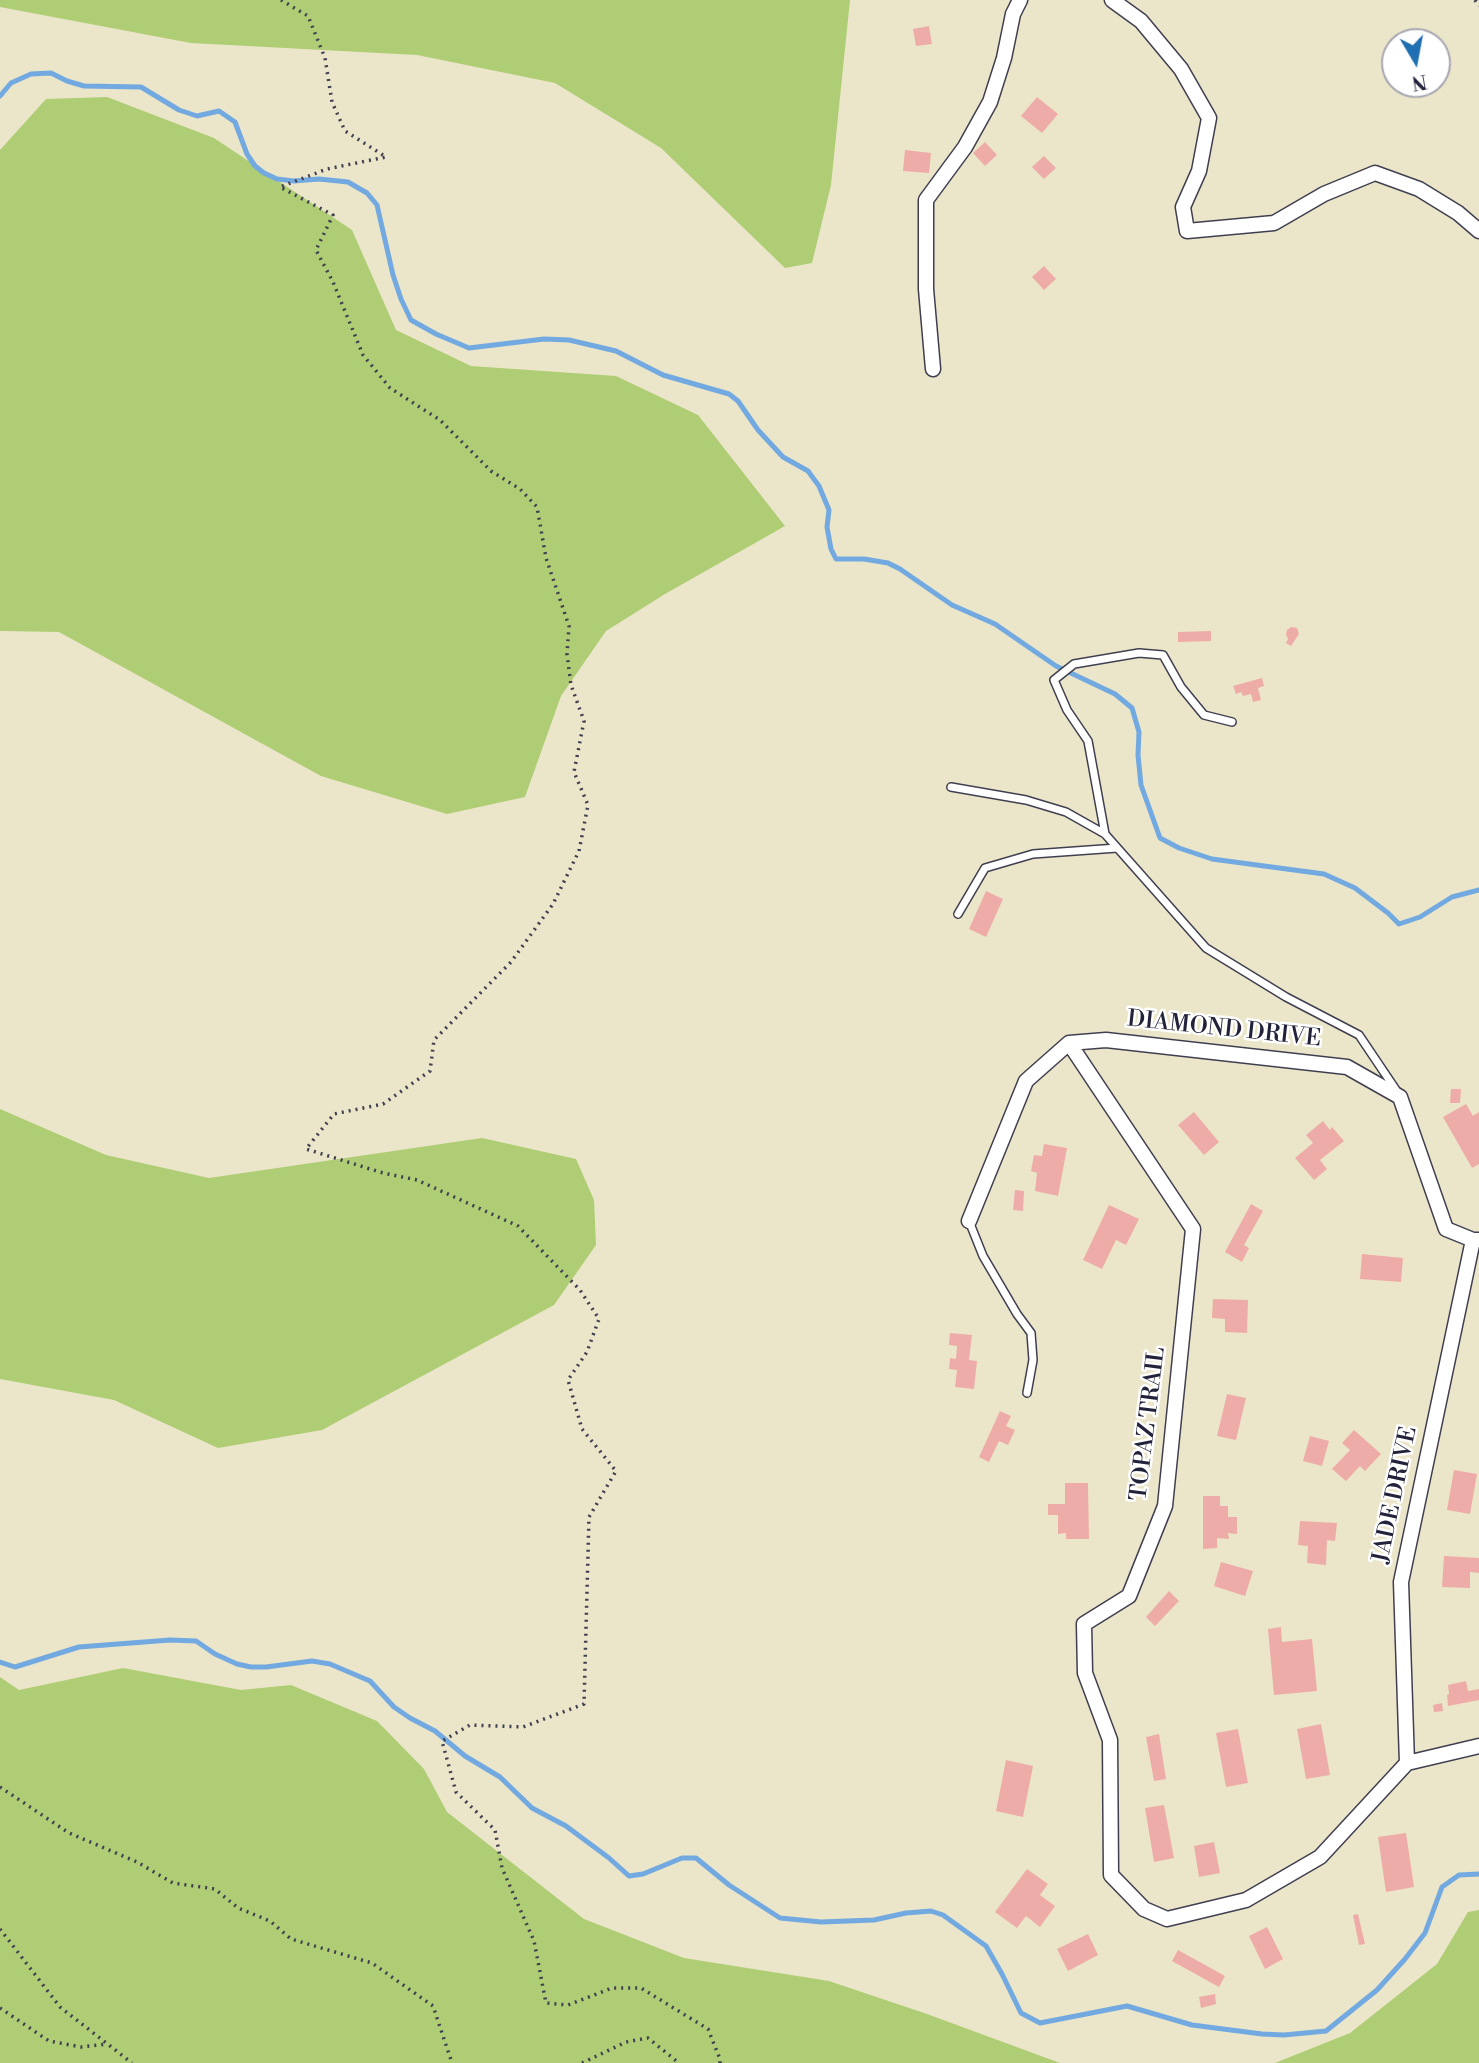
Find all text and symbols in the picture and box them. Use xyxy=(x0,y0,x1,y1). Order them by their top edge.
north arrow xyxy=(1381,28,1451,98)
text: N xyxy=(1410,69,1429,95)
street label: DIAMOND DRIVE xyxy=(1126,1006,1322,1054)
street label: TOPAZ TRAIL xyxy=(1126,1346,1172,1502)
street label: JADE DRIVE xyxy=(1368,1424,1424,1566)

